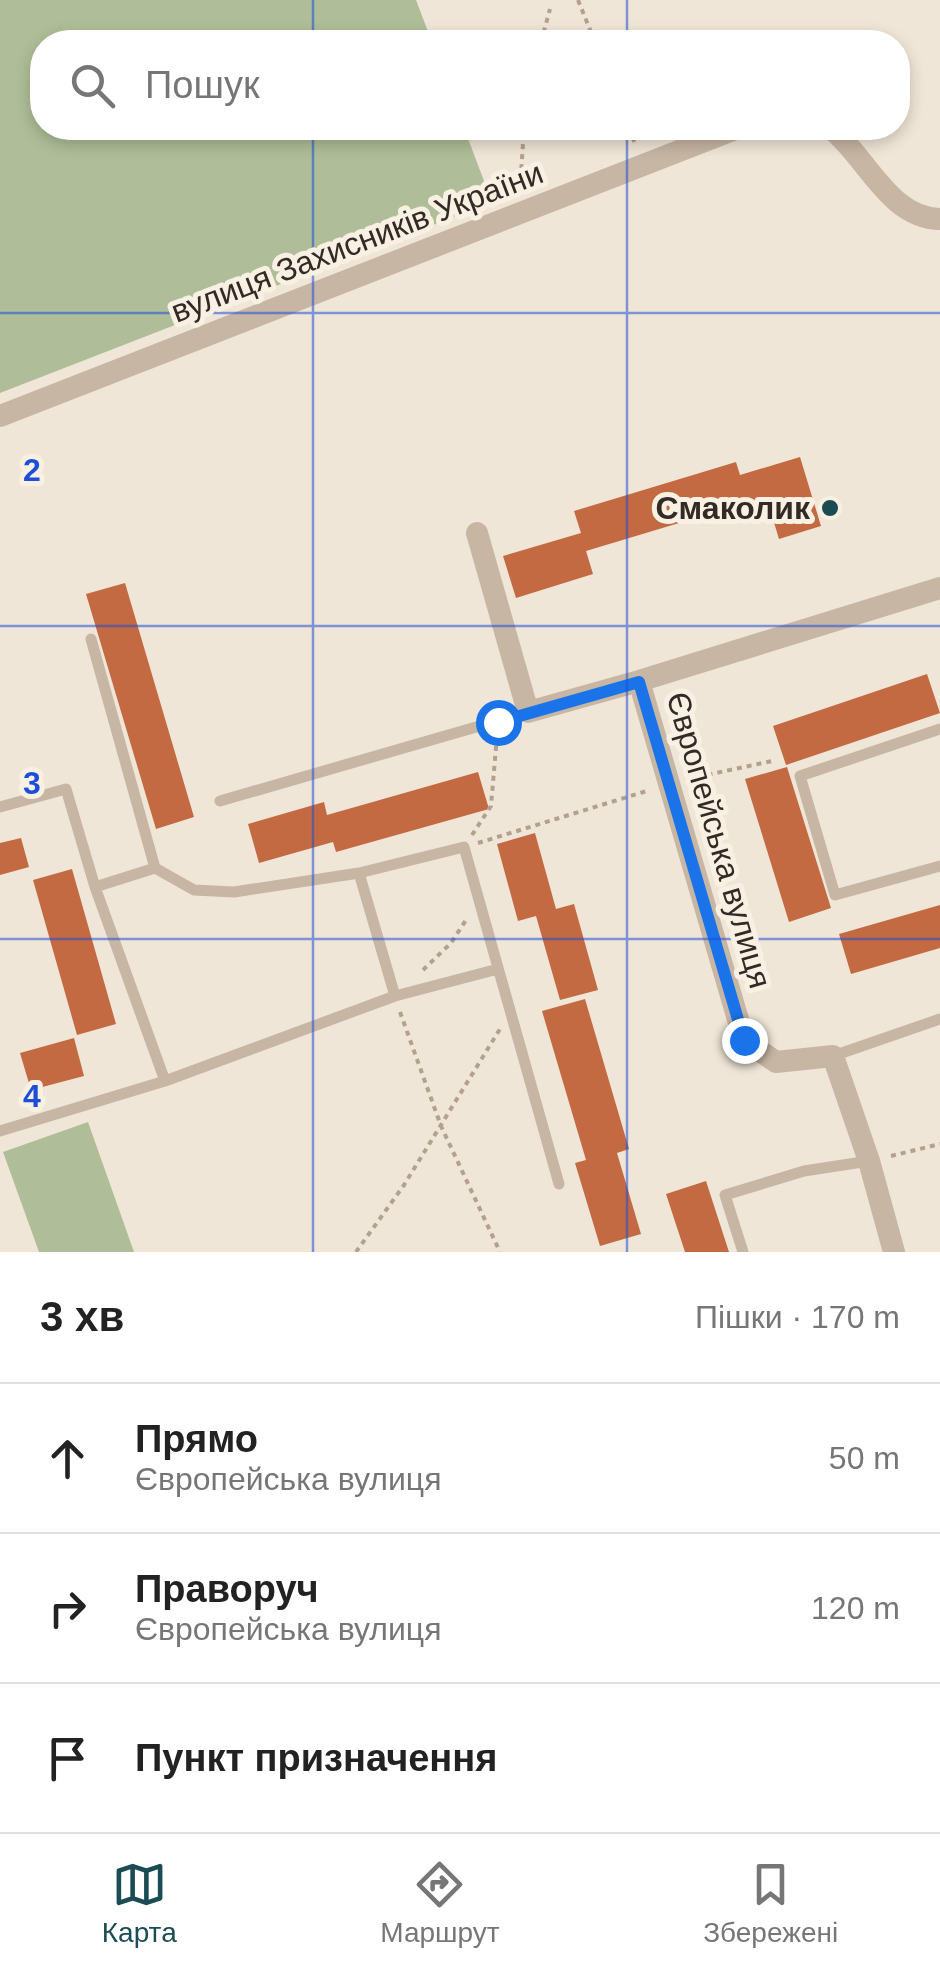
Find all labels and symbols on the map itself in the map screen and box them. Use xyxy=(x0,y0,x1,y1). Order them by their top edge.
street label: вулиця Захисників України xyxy=(166,154,548,330)
text: 2 xyxy=(23,452,41,488)
place label: Смаколик xyxy=(655,490,811,526)
marker: Смаколик xyxy=(819,497,841,519)
street label: Європейська вулиця xyxy=(659,688,779,992)
route start xyxy=(476,700,522,746)
text: 3 xyxy=(23,765,41,801)
route end xyxy=(722,1018,768,1064)
text: 4 xyxy=(23,1078,41,1114)

